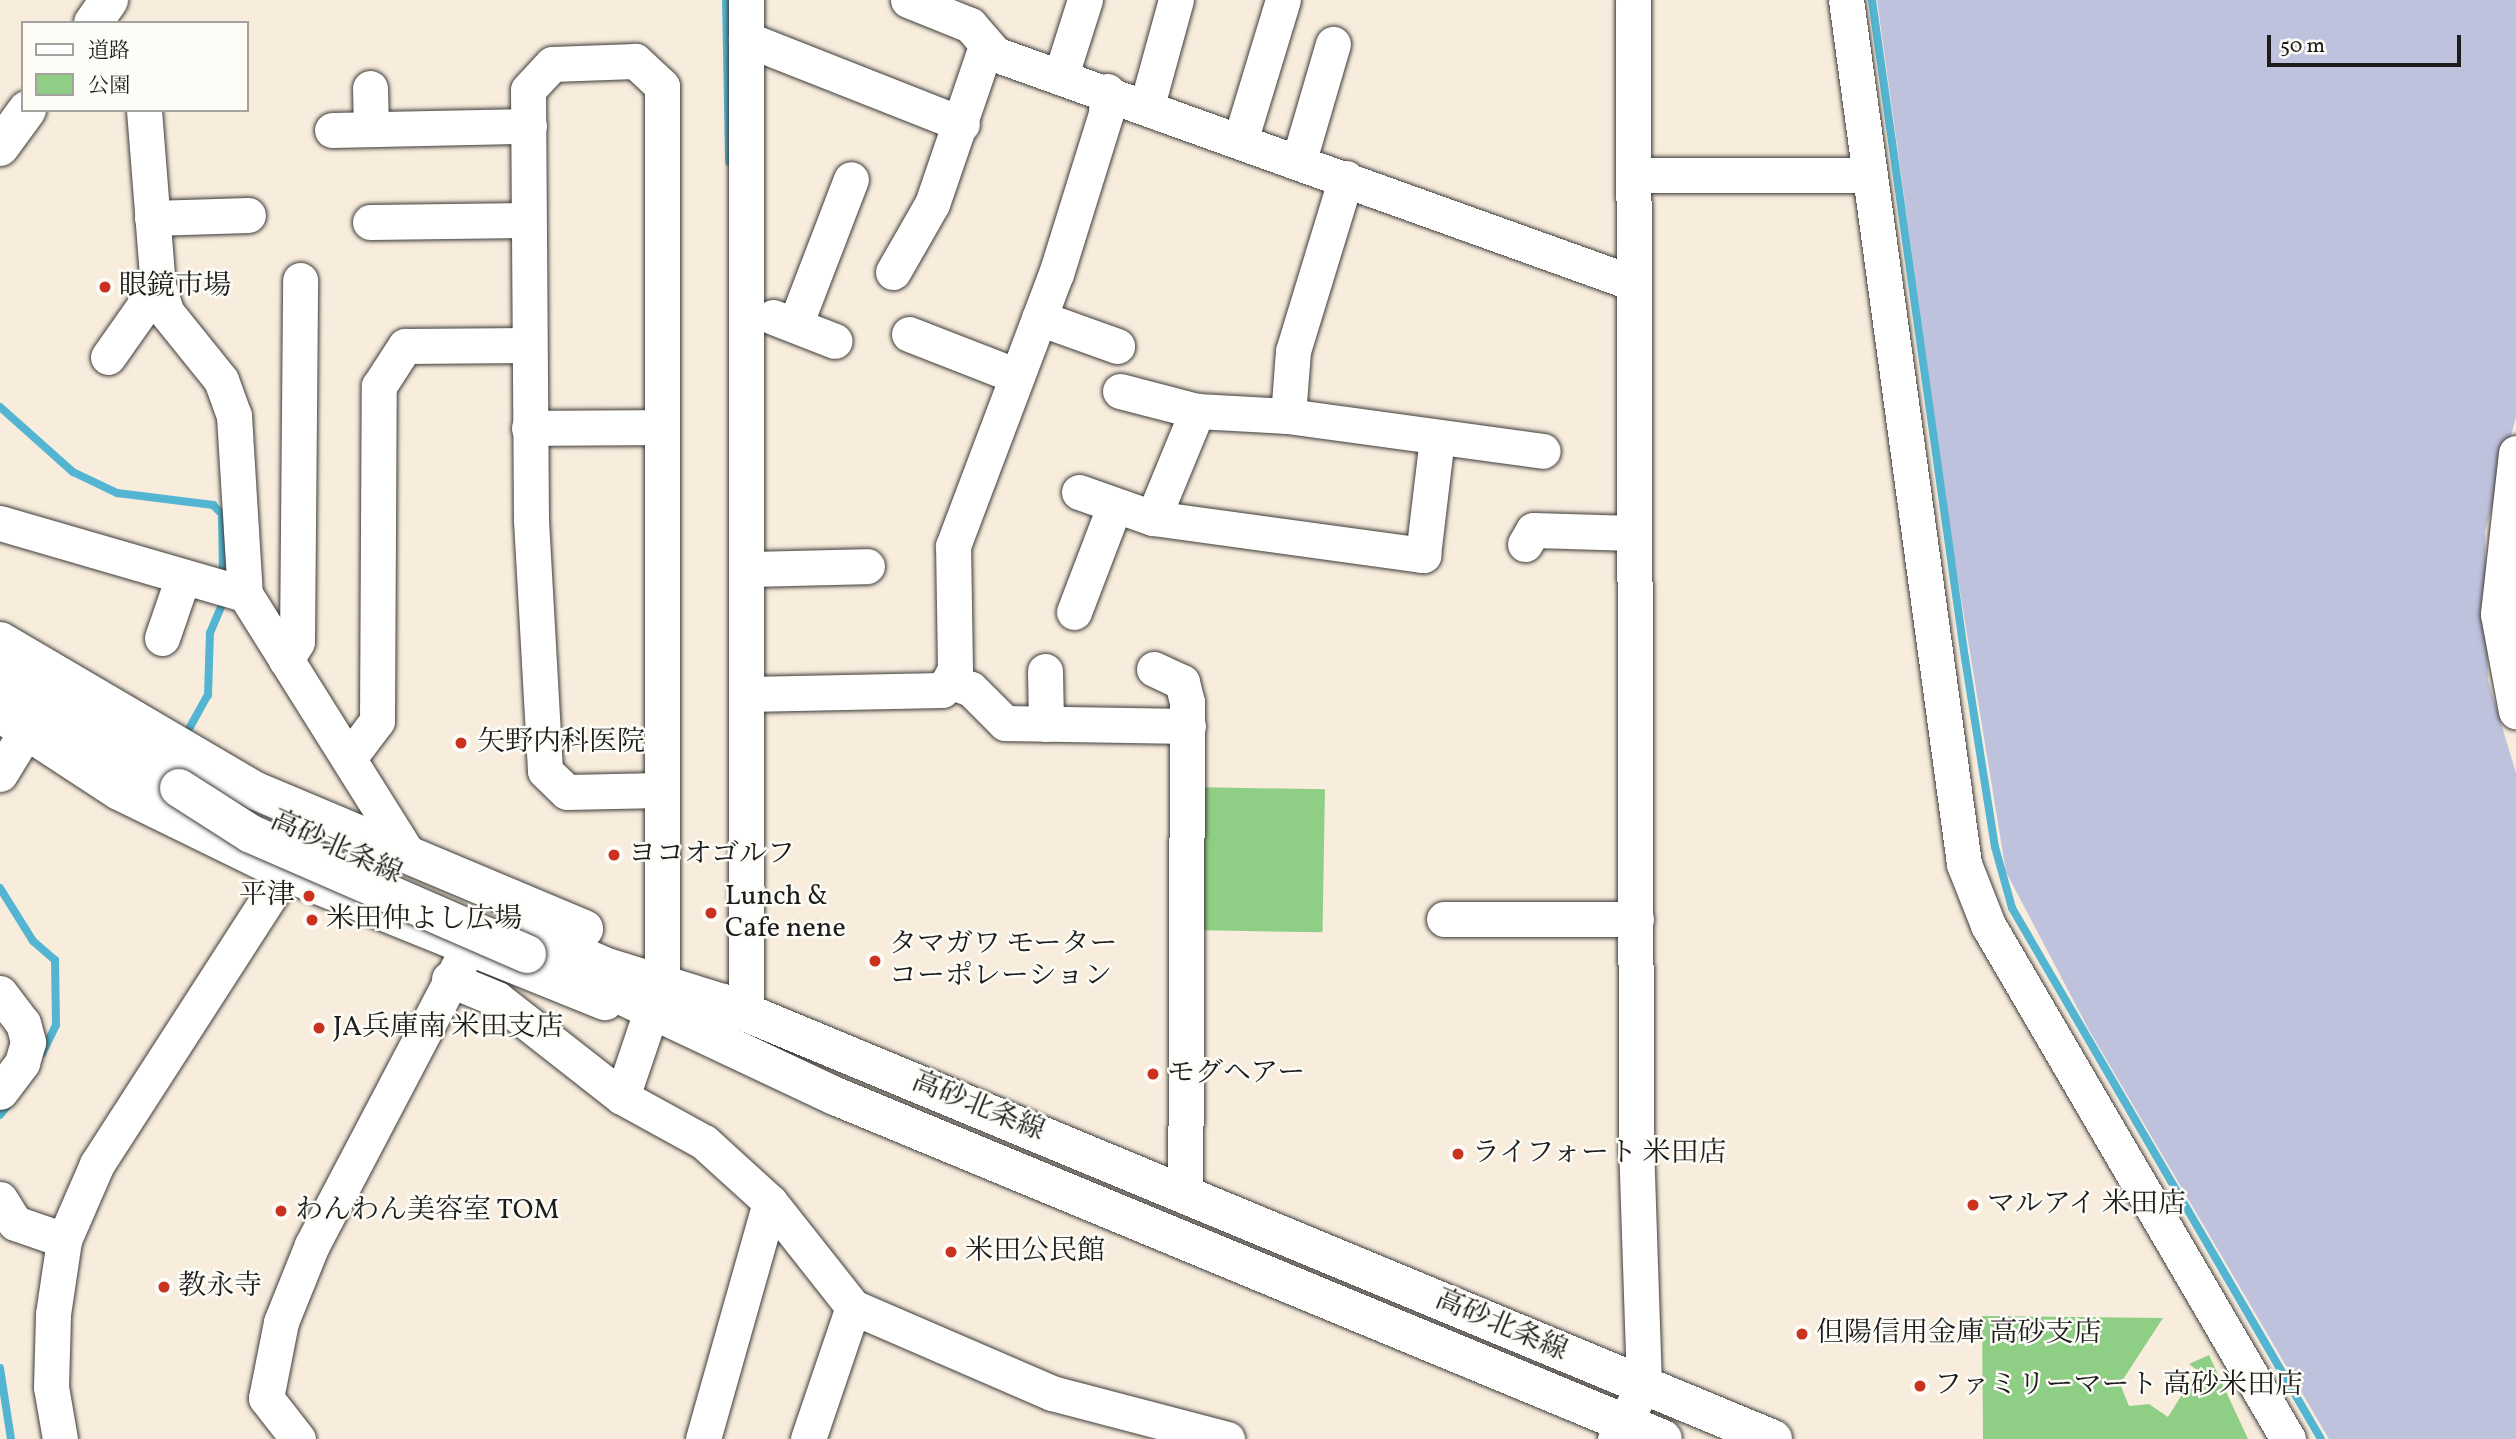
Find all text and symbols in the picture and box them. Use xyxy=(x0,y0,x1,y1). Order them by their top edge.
legend xyxy=(21,21,248,112)
scale bar xyxy=(2271,21,2465,65)
text: 50 m xyxy=(2280,32,2325,61)
text: 道路 xyxy=(88,37,130,66)
text: 公園 xyxy=(88,72,130,101)
place label: 眼鏡市場 xyxy=(119,270,231,304)
marker: 眼鏡市場 xyxy=(97,279,113,295)
place label: 矢野内科医院 xyxy=(477,726,645,760)
marker: 矢野内科医院 xyxy=(451,733,471,753)
street label: 高砂北条線 xyxy=(265,804,407,892)
place label: ヨコオゴルフ xyxy=(628,838,796,872)
marker: ヨコオゴルフ xyxy=(606,847,622,863)
place label: 平津 xyxy=(239,879,295,913)
place label: Lunch & Cafe nene xyxy=(725,880,846,946)
marker: 平津 xyxy=(301,888,317,904)
place label: 米田仲よし広場 xyxy=(326,903,522,937)
marker: Lunch & Cafe nene xyxy=(703,905,719,921)
marker: 米田仲よし広場 xyxy=(304,912,320,928)
place label: タマガワ モーター コーポレーション xyxy=(889,928,1117,994)
marker: タマガワ モーター コーポレーション xyxy=(867,953,883,969)
place label: JA兵庫南 米田支店 xyxy=(333,1011,564,1045)
marker: JA兵庫南 米田支店 xyxy=(311,1020,327,1036)
place label: モグヘアー xyxy=(1167,1057,1306,1091)
street label: 高砂北条線 xyxy=(907,1065,1049,1149)
marker: モグヘアー xyxy=(1145,1066,1161,1082)
place label: ライフォート 米田店 xyxy=(1472,1137,1730,1171)
marker: ライフォート 米田店 xyxy=(1450,1146,1466,1162)
place label: マルアイ 米田店 xyxy=(1987,1188,2189,1222)
place label: わんわん美容室 TOM xyxy=(295,1194,559,1228)
marker: マルアイ 米田店 xyxy=(1965,1197,1981,1213)
marker: わんわん美容室 TOM xyxy=(273,1203,289,1219)
place label: 米田公民館 xyxy=(965,1235,1105,1269)
marker: 米田公民館 xyxy=(943,1244,959,1260)
place label: 教永寺 xyxy=(178,1270,262,1304)
marker: 教永寺 xyxy=(156,1279,172,1295)
street label: 高砂北条線 xyxy=(1430,1283,1572,1369)
place label: 但陽信用金庫 高砂支店 xyxy=(1816,1317,2102,1351)
marker: 但陽信用金庫 高砂支店 xyxy=(1794,1326,1810,1342)
place label: ファミリーマート 高砂米田店 xyxy=(1934,1369,2304,1403)
marker: ファミリーマート 高砂米田店 xyxy=(1912,1378,1928,1394)

